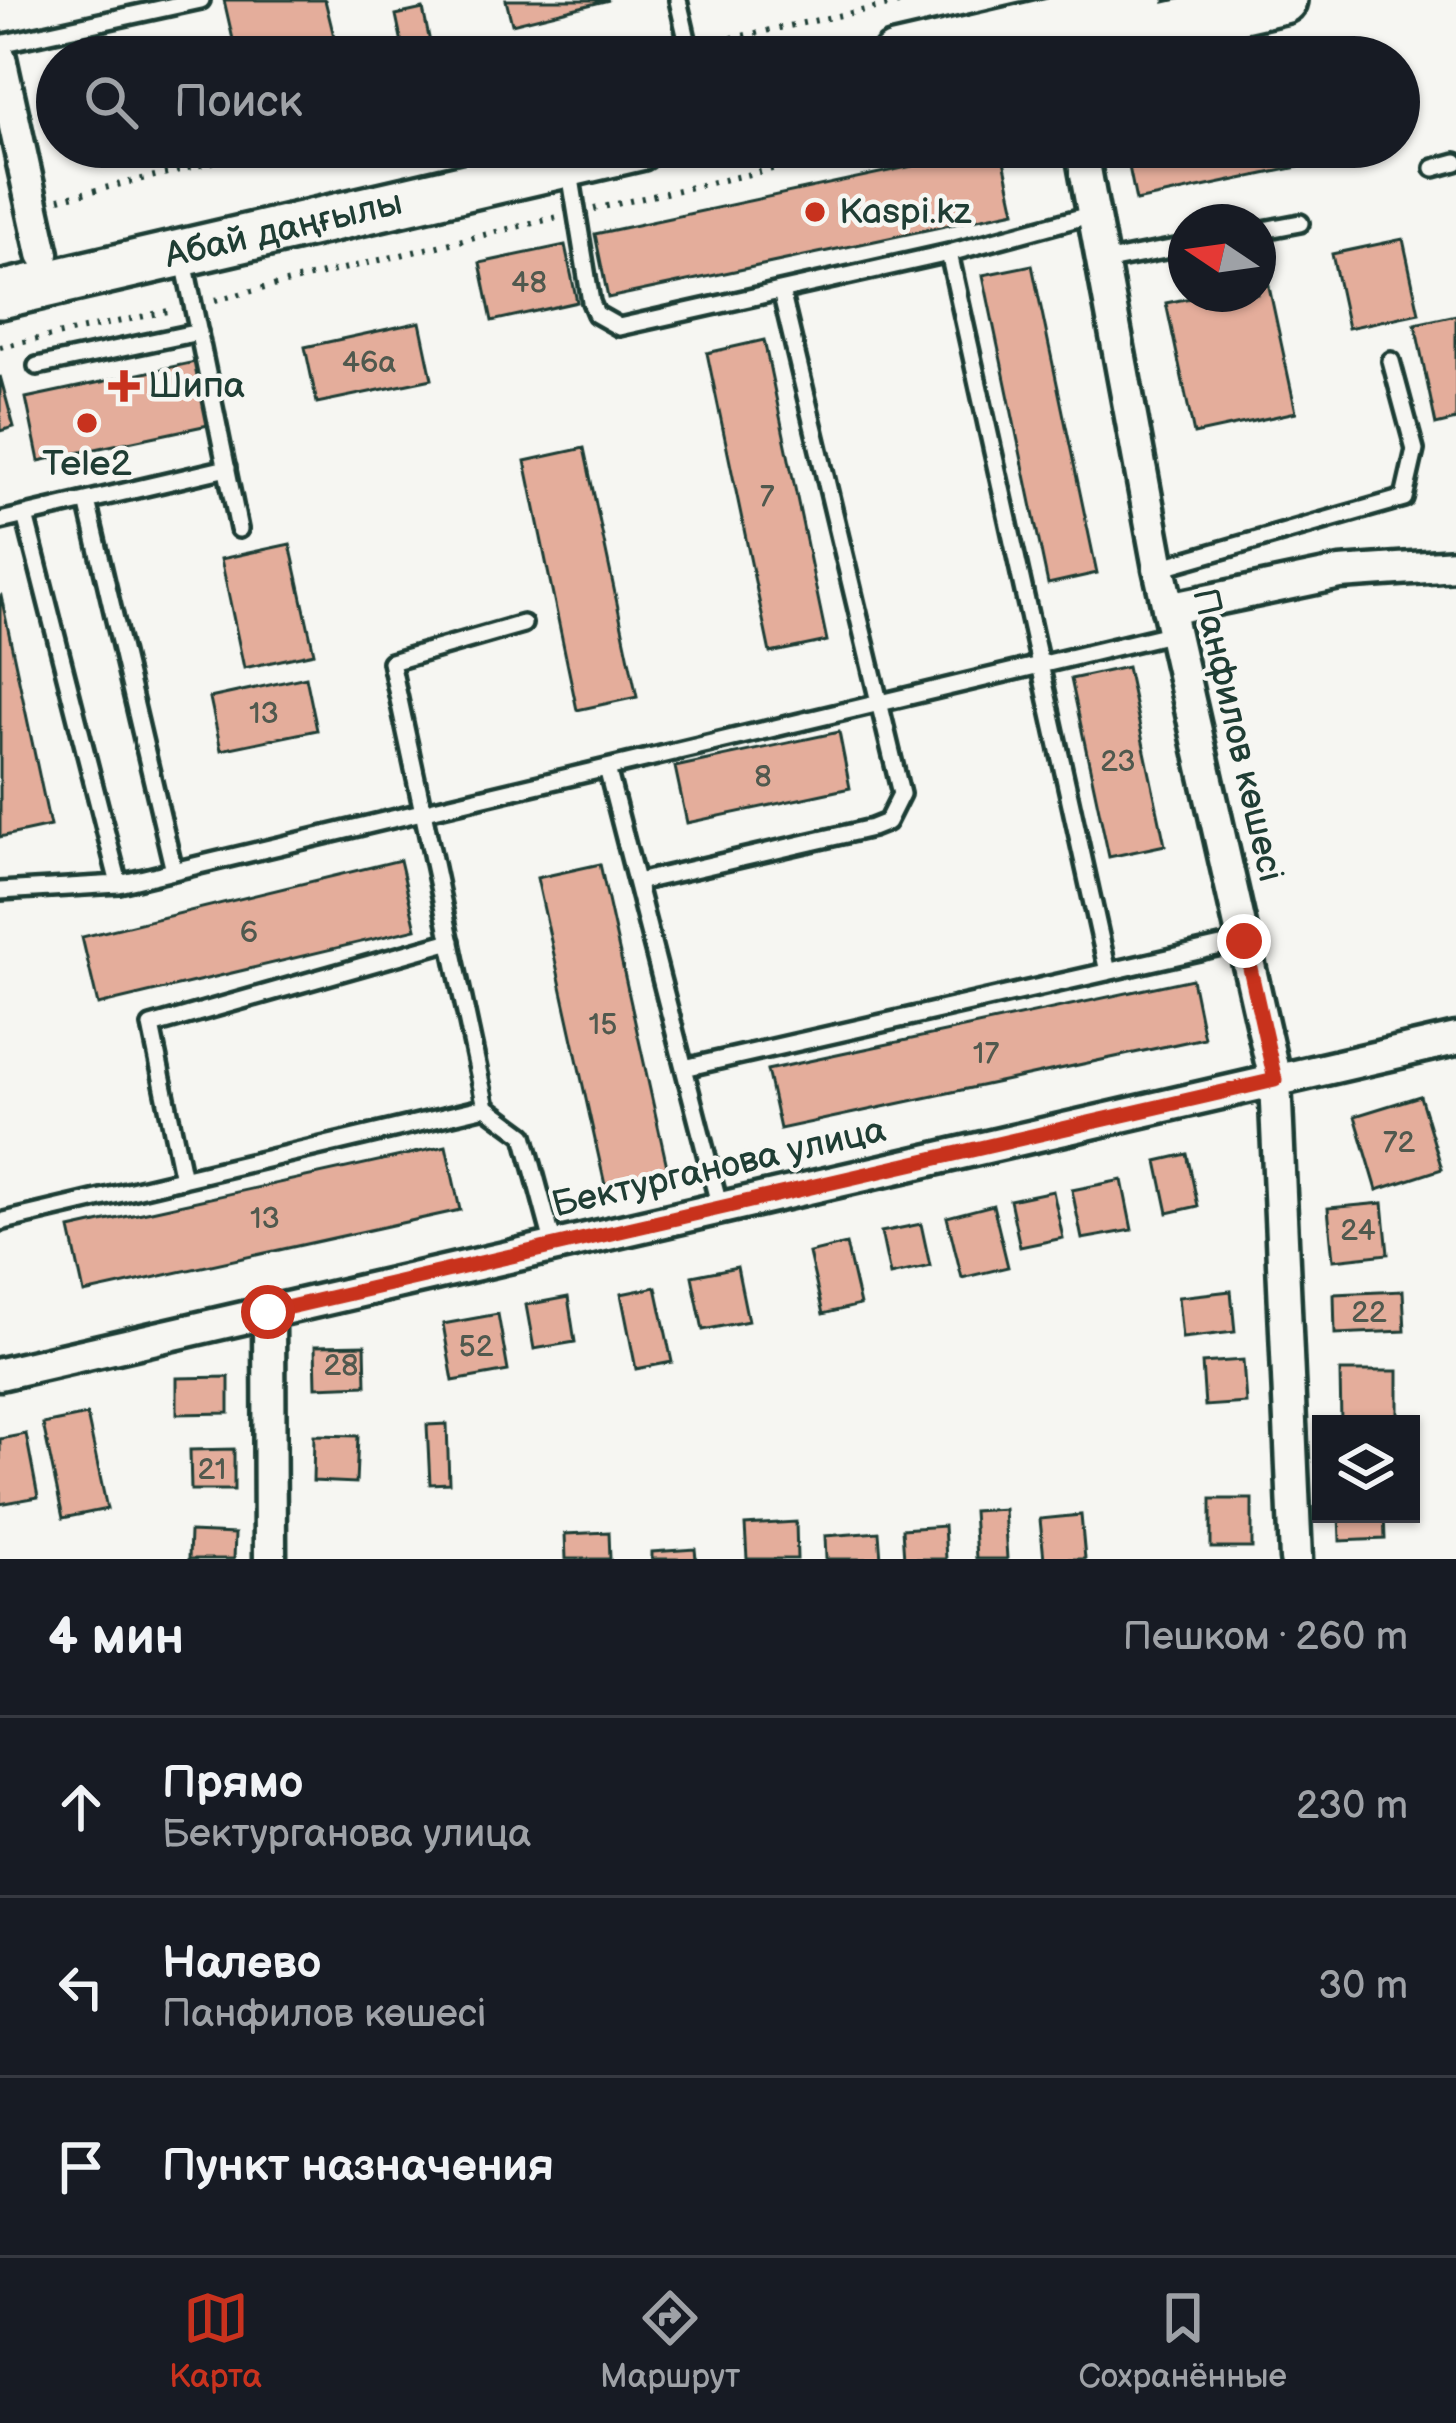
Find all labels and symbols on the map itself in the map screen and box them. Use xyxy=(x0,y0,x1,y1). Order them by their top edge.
street label: Абай даңғылы xyxy=(160,181,406,278)
place label: Kaspi.kz xyxy=(839,191,972,234)
marker: Kaspi.kz xyxy=(802,199,828,225)
north arrow xyxy=(1168,204,1276,312)
house number: 48 xyxy=(511,265,547,301)
house number: 46а xyxy=(342,345,396,381)
place label: Шипа xyxy=(148,365,245,408)
marker: Шипа xyxy=(111,373,137,399)
marker: Tele2 xyxy=(74,410,100,436)
place label: Tele2 xyxy=(42,443,132,486)
house number: 7 xyxy=(760,479,775,515)
street label: Панфилов көшесі xyxy=(1182,584,1292,886)
house number: 13 xyxy=(249,696,279,732)
house number: 23 xyxy=(1100,744,1136,780)
house number: 8 xyxy=(754,759,772,795)
route end xyxy=(1217,914,1271,968)
house number: 6 xyxy=(240,915,258,951)
house number: 15 xyxy=(589,1007,617,1043)
house number: 17 xyxy=(973,1036,999,1072)
street label: Бектурганова улица xyxy=(548,1109,890,1227)
house number: 72 xyxy=(1383,1125,1416,1161)
house number: 13 xyxy=(250,1201,280,1237)
house number: 24 xyxy=(1340,1213,1376,1249)
route start xyxy=(241,1285,295,1339)
house number: 22 xyxy=(1351,1295,1387,1331)
house number: 52 xyxy=(459,1329,494,1365)
house number: 28 xyxy=(323,1348,359,1384)
house number: 21 xyxy=(198,1452,226,1488)

